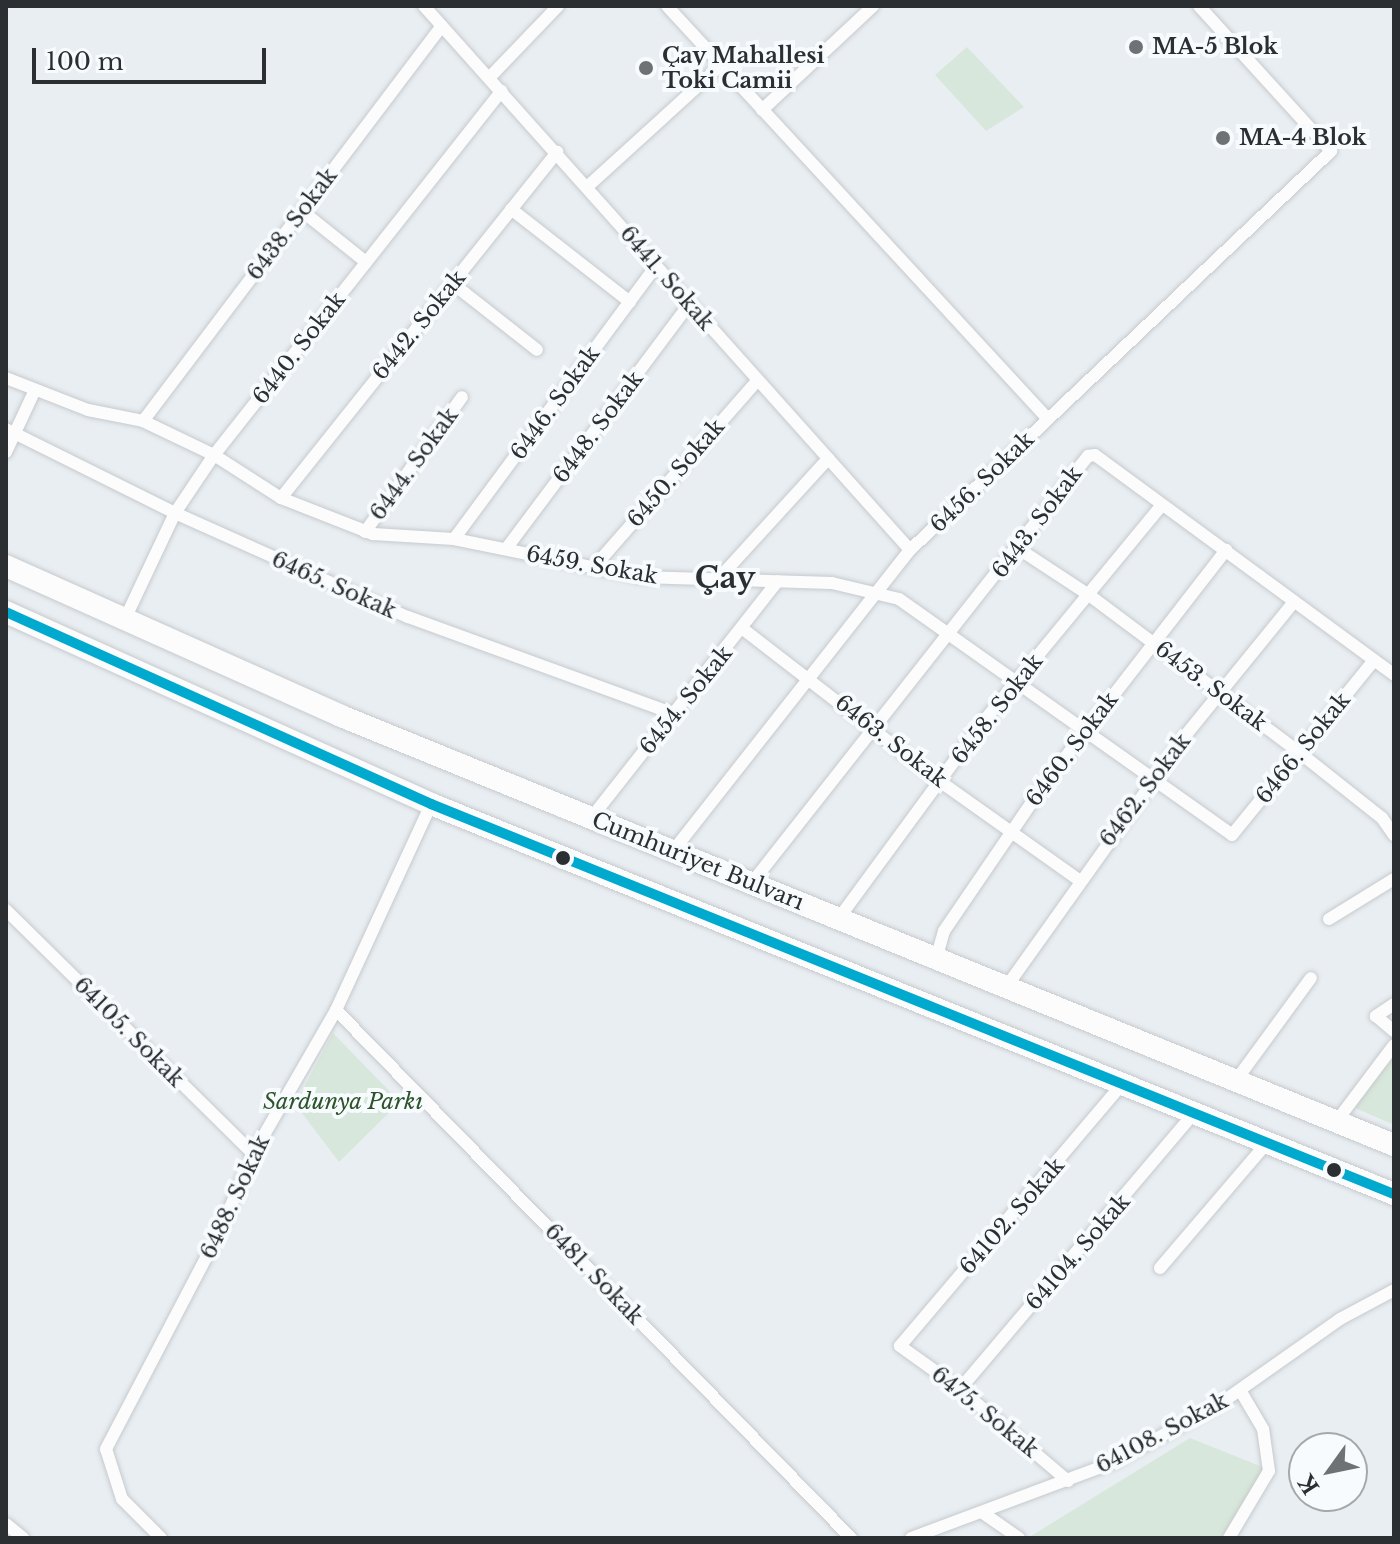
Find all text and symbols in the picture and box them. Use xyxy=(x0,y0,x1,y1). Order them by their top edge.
scale bar xyxy=(36,32,270,82)
place label: MA-5 Blok xyxy=(1152,34,1278,60)
marker: MA-5 Blok xyxy=(1127,38,1145,56)
place label: Çay Mahallesi Toki Camii xyxy=(662,42,825,94)
text: 100 m xyxy=(46,47,124,76)
marker: Çay Mahallesi Toki Camii xyxy=(637,59,655,77)
place label: MA-4 Blok xyxy=(1239,125,1366,151)
marker: MA-4 Blok xyxy=(1214,129,1232,147)
street label: 6438. Sokak xyxy=(241,163,343,285)
street label: 6441. Sokak xyxy=(614,220,720,336)
street label: 6442. Sokak xyxy=(367,265,471,385)
street label: 6440. Sokak xyxy=(247,287,351,409)
street label: 6446. Sokak xyxy=(505,341,605,465)
street label: 6448. Sokak xyxy=(547,366,649,488)
street label: 6444. Sokak xyxy=(364,403,464,525)
street label: 6450. Sokak xyxy=(622,413,730,533)
street label: 6456. Sokak xyxy=(925,426,1039,538)
street label: 6443. Sokak xyxy=(986,461,1088,583)
street label: 6459. Sokak xyxy=(524,540,660,590)
street label: 6465. Sokak xyxy=(268,546,400,624)
district label: Çay xyxy=(695,560,755,596)
street label: 6453. Sokak xyxy=(1150,635,1272,737)
street label: 6454. Sokak xyxy=(634,640,738,760)
street label: 6458. Sokak xyxy=(946,649,1048,769)
street label: 6460. Sokak xyxy=(1020,687,1124,811)
street label: 6466. Sokak xyxy=(1250,687,1356,809)
street label: 6463. Sokak xyxy=(830,689,952,793)
street label: 6462. Sokak xyxy=(1094,728,1196,852)
street label: Cumhuriyet Bulvarı xyxy=(588,806,808,916)
unlabelled marker xyxy=(555,850,571,866)
street label: 64105. Sokak xyxy=(68,971,190,1093)
park label: Sardunya Parkı xyxy=(263,1089,423,1115)
street label: 6488. Sokak xyxy=(195,1131,275,1263)
street label: 64102. Sokak xyxy=(954,1152,1070,1280)
unlabelled marker xyxy=(1326,1162,1342,1178)
street label: 64104. Sokak xyxy=(1020,1188,1136,1316)
street label: 6481. Sokak xyxy=(539,1218,649,1330)
street label: 6475. Sokak xyxy=(926,1361,1044,1463)
street label: 64108. Sokak xyxy=(1091,1387,1233,1479)
north arrow xyxy=(1288,1432,1368,1512)
text: K xyxy=(1293,1469,1325,1499)

